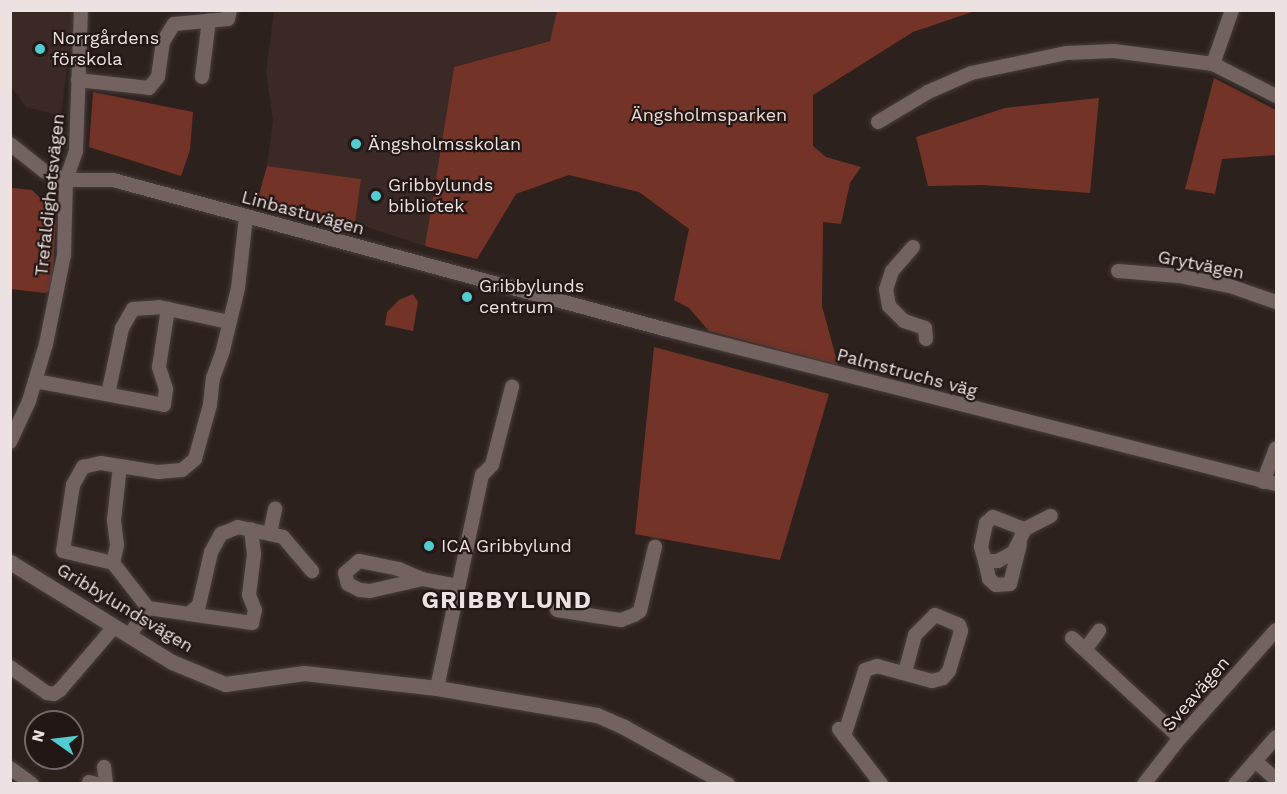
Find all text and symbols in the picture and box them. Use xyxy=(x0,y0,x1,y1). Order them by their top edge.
place label: Norrgårdens förskola xyxy=(52,28,159,70)
marker: Norrgårdens förskola xyxy=(33,42,47,56)
park label: Ängsholmsparken xyxy=(631,104,787,126)
street label: Trefaldighetsvägen xyxy=(31,113,69,277)
place label: Ängsholmsskolan xyxy=(368,133,521,155)
marker: Ängsholmsskolan xyxy=(349,137,363,151)
place label: Gribbylunds bibliotek xyxy=(388,175,493,218)
street label: Linbastuvägen xyxy=(239,186,367,240)
marker: Gribbylunds bibliotek xyxy=(369,189,383,203)
street label: Grytvägen xyxy=(1156,246,1246,284)
place label: Gribbylunds centrum xyxy=(479,276,584,318)
marker: Gribbylunds centrum xyxy=(460,290,474,304)
street label: Palmstruchs väg xyxy=(834,344,980,402)
place label: ICA Gribbylund xyxy=(441,535,572,557)
marker: ICA Gribbylund xyxy=(422,539,436,553)
street label: Gribbylundsvägen xyxy=(53,559,197,657)
district label: GRIBBYLUND xyxy=(421,587,593,615)
street label: Sveavägen xyxy=(1158,652,1234,736)
north arrow xyxy=(24,710,84,770)
text: N xyxy=(27,728,49,744)

